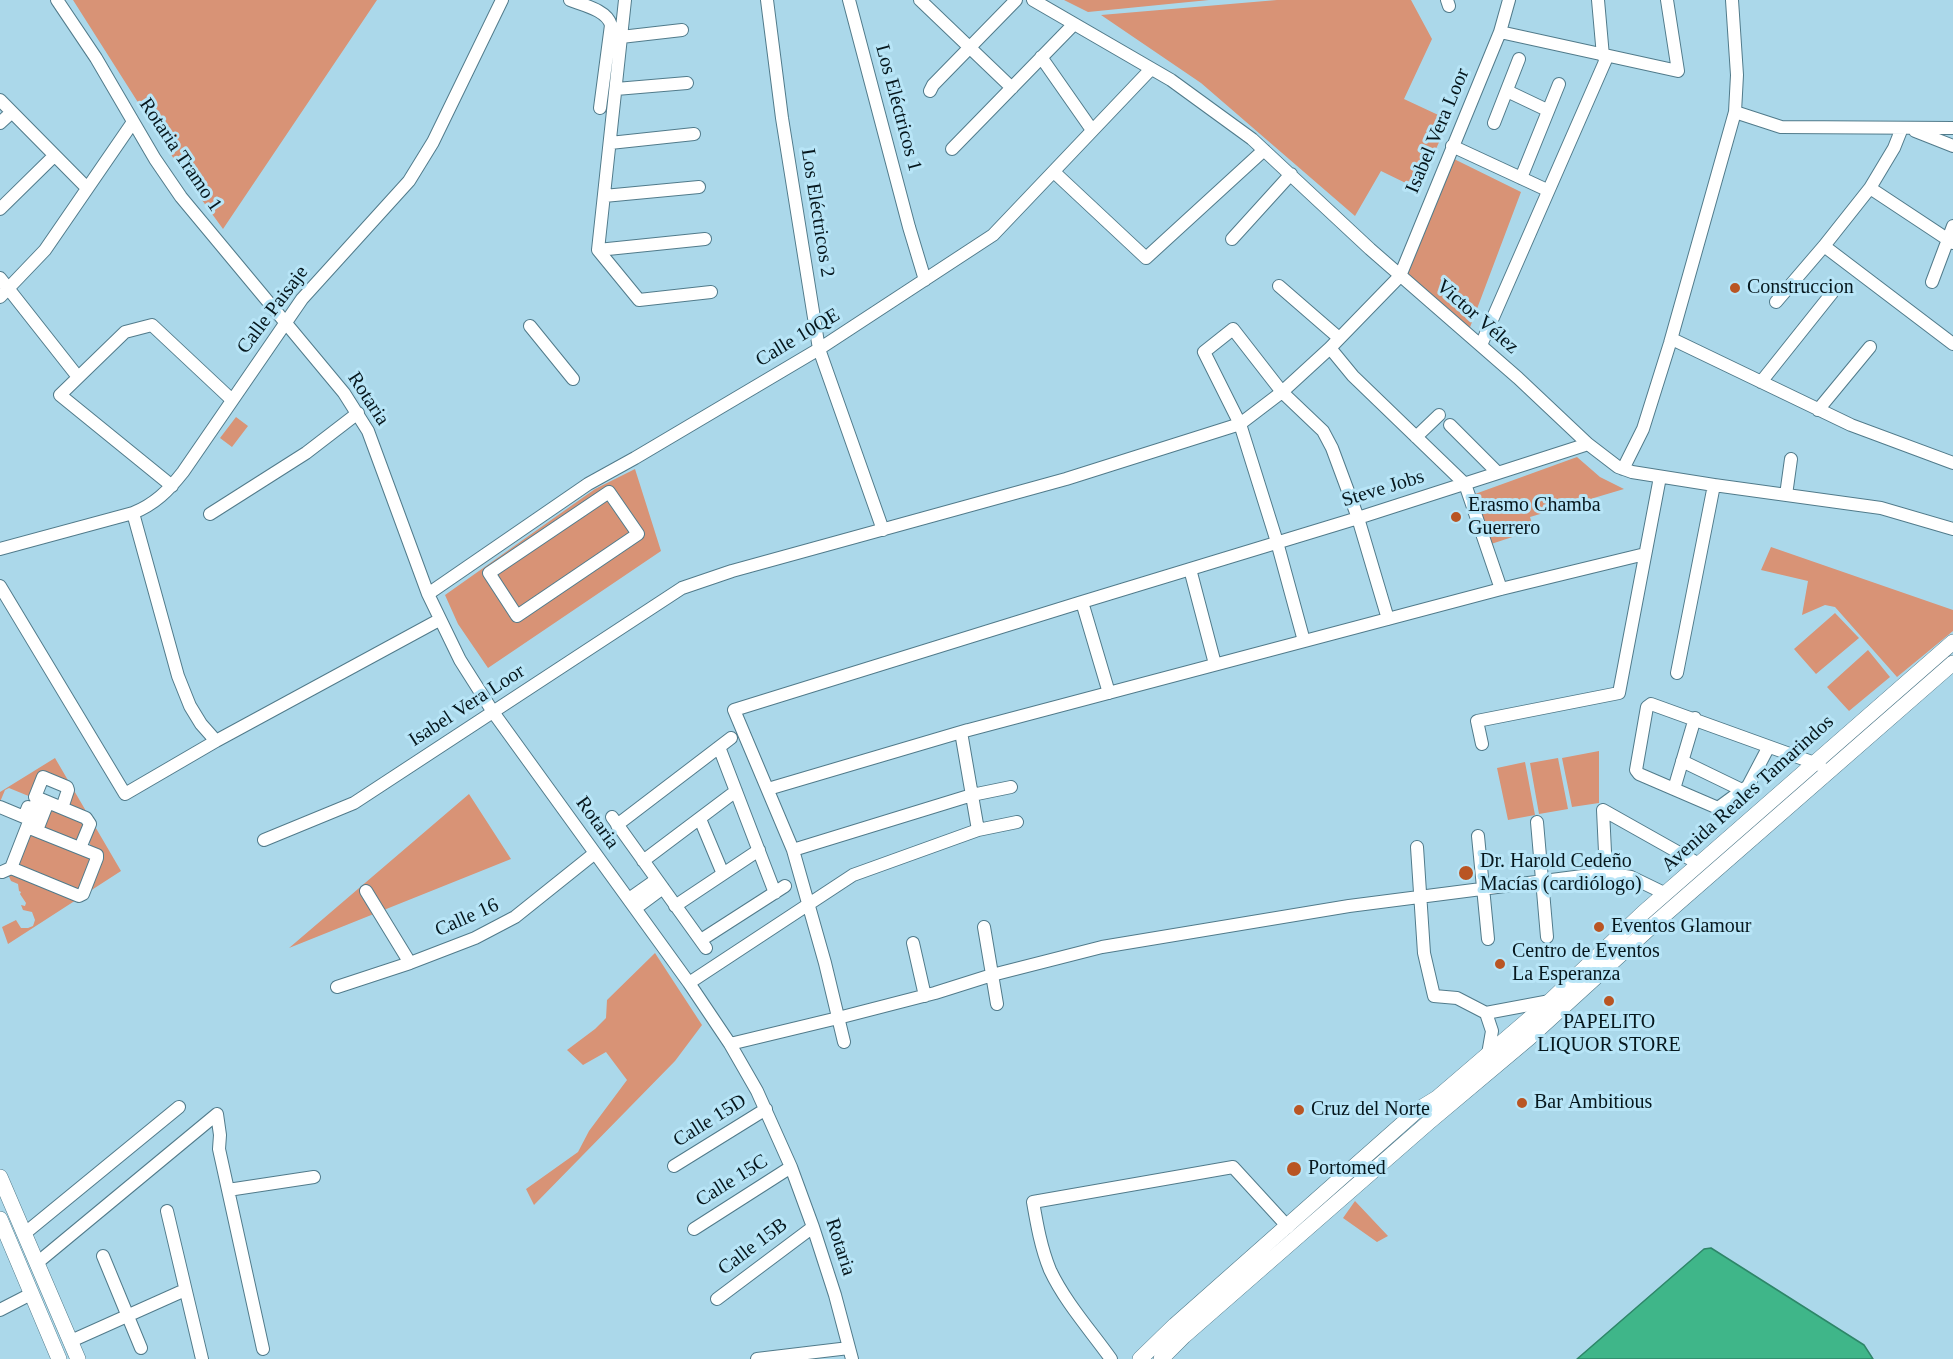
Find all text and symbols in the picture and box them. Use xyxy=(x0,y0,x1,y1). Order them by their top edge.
street label: Los Eléctricos 1 xyxy=(870,42,926,174)
street label: Isabel Vera Loor xyxy=(1401,65,1475,197)
street label: Rotaria Tramo 1 xyxy=(133,94,227,216)
street label: Los Eléctricos 2 xyxy=(795,147,839,279)
street label: Calle Paisaje xyxy=(232,261,314,359)
street label: Victor Vélez xyxy=(1431,275,1523,359)
place label: Construccion xyxy=(1747,276,1854,300)
marker: Construccion xyxy=(1728,281,1742,295)
street label: Calle 10QE xyxy=(752,304,844,372)
street label: Rotaria xyxy=(342,368,394,430)
street label: Steve Jobs xyxy=(1339,465,1427,513)
place label: Erasmo Chamba Guerrero xyxy=(1468,494,1601,541)
marker: Erasmo Chamba Guerrero xyxy=(1449,510,1463,524)
street label: Isabel Vera Loor xyxy=(405,660,529,752)
street label: Avenida Reales Tamarindos xyxy=(1657,710,1839,878)
street label: Rotaria xyxy=(570,792,624,854)
place label: Dr. Harold Cedeño Macías (cardiólogo) xyxy=(1480,850,1642,897)
marker: Dr. Harold Cedeño Macías (cardiólogo) xyxy=(1457,864,1475,882)
street label: Calle 16 xyxy=(431,893,503,943)
place label: Eventos Glamour xyxy=(1611,915,1752,939)
marker: Eventos Glamour xyxy=(1592,920,1606,934)
place label: Centro de Eventos La Esperanza xyxy=(1512,940,1660,987)
marker: Centro de Eventos La Esperanza xyxy=(1493,957,1507,971)
marker: PAPELITO LIQUOR STORE xyxy=(1602,994,1616,1008)
place label: PAPELITO LIQUOR STORE xyxy=(1537,1011,1681,1058)
street label: Calle 15D xyxy=(669,1089,751,1153)
place label: Bar Ambitious xyxy=(1534,1091,1652,1115)
marker: Bar Ambitious xyxy=(1515,1096,1529,1110)
place label: Cruz del Norte xyxy=(1311,1098,1430,1122)
marker: Cruz del Norte xyxy=(1292,1103,1306,1117)
street label: Calle 15C xyxy=(691,1149,773,1213)
place label: Portomed xyxy=(1308,1157,1386,1181)
marker: Portomed xyxy=(1285,1160,1303,1178)
street label: Calle 15B xyxy=(714,1213,792,1281)
street label: Rotaria xyxy=(819,1215,861,1279)

